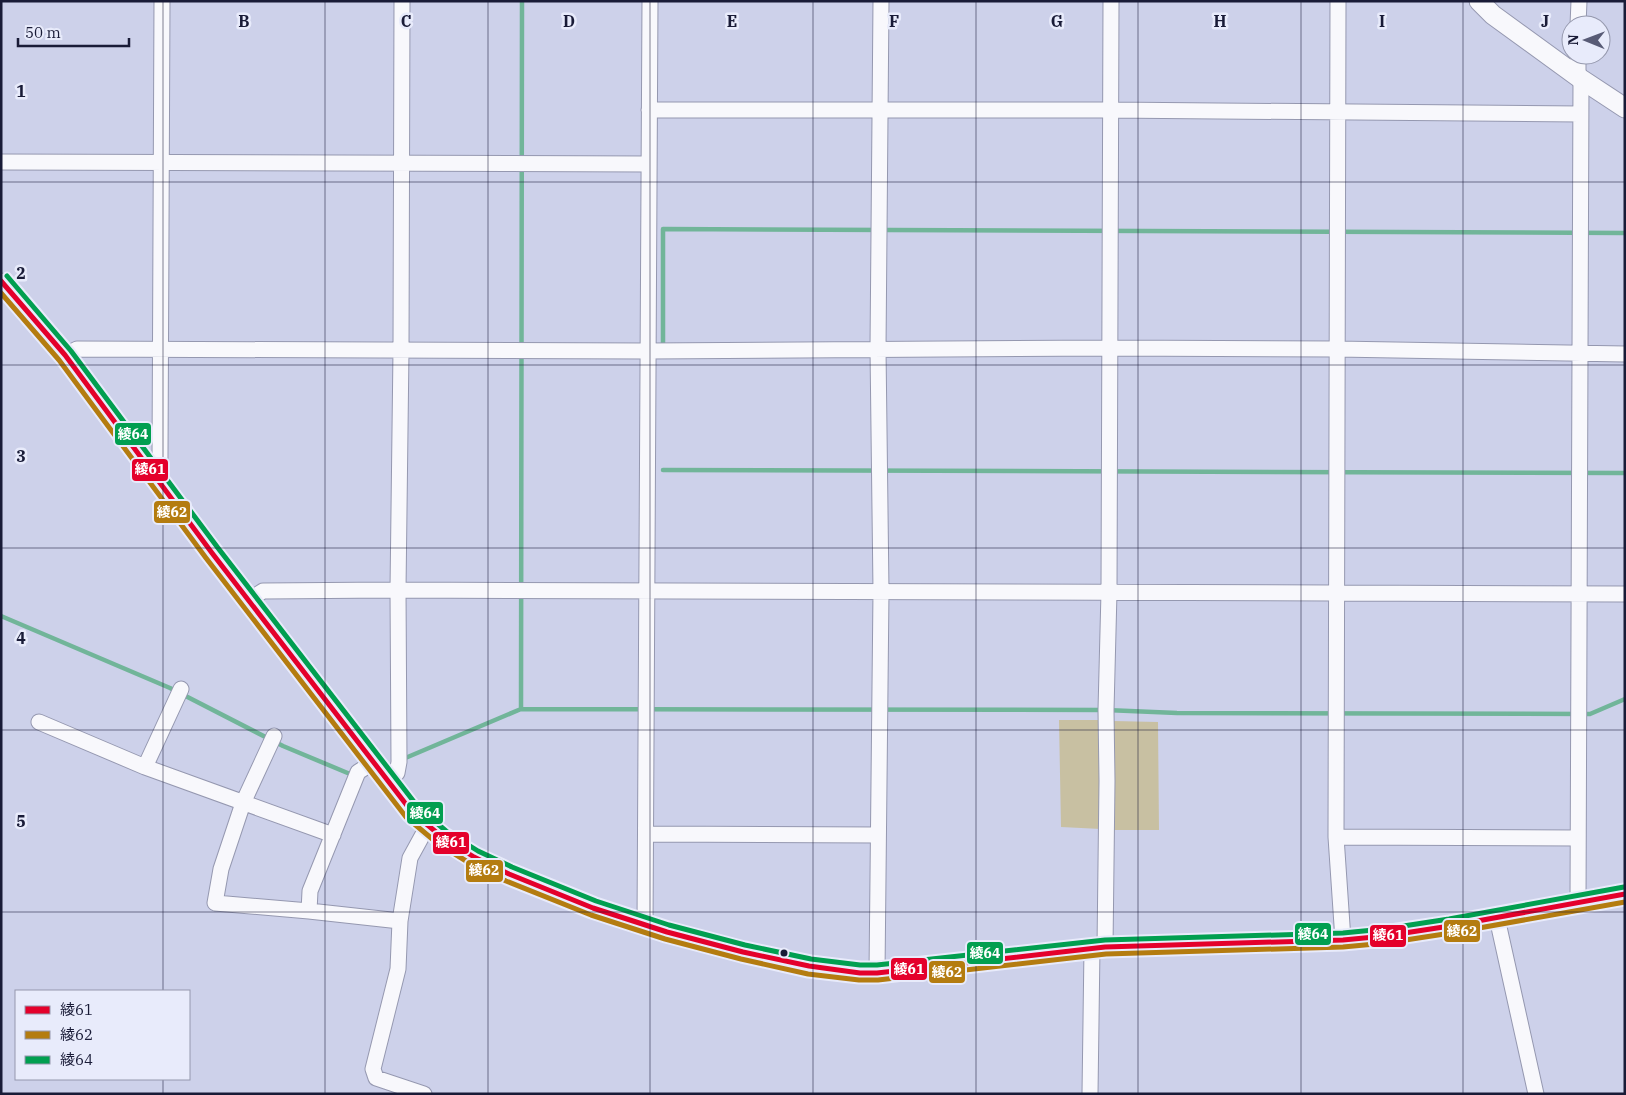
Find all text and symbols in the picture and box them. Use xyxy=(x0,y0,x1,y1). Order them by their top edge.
text: B xyxy=(238,11,250,31)
text: C xyxy=(401,11,411,31)
text: D xyxy=(563,11,575,31)
text: E xyxy=(727,11,737,31)
text: F xyxy=(889,11,899,31)
text: G xyxy=(1051,11,1063,31)
text: H xyxy=(1214,11,1227,31)
text: I xyxy=(1379,11,1385,31)
text: J xyxy=(1541,11,1549,31)
scale bar xyxy=(18,15,129,47)
north arrow xyxy=(1561,15,1611,65)
text: 50 m xyxy=(25,23,61,42)
text: N xyxy=(1564,34,1582,45)
text: 1 xyxy=(16,81,26,101)
text: 2 xyxy=(16,263,26,283)
line badge: 綾64 xyxy=(114,422,152,446)
text: 綾64 xyxy=(118,425,148,443)
text: 3 xyxy=(16,446,26,466)
line badge: 綾61 xyxy=(131,458,169,482)
text: 綾61 xyxy=(135,460,165,478)
line badge: 綾62 xyxy=(153,500,191,524)
text: 綾62 xyxy=(157,503,187,521)
text: 4 xyxy=(16,628,26,648)
line badge: 綾64 xyxy=(406,801,444,825)
text: 綾64 xyxy=(410,804,440,822)
text: 5 xyxy=(16,811,26,831)
line badge: 綾61 xyxy=(432,831,470,855)
text: 綾61 xyxy=(436,833,466,851)
line badge: 綾62 xyxy=(465,859,504,883)
text: 綾62 xyxy=(469,861,499,879)
line badge: 綾62 xyxy=(1443,919,1481,943)
line badge: 綾64 xyxy=(1294,922,1332,946)
text: 綾62 xyxy=(1447,922,1477,940)
line badge: 綾61 xyxy=(1369,924,1407,948)
text: 綾64 xyxy=(1298,925,1328,943)
text: 綾61 xyxy=(1373,926,1403,944)
line badge: 綾64 xyxy=(966,941,1004,965)
text: 綾64 xyxy=(970,944,1000,962)
unlabelled marker xyxy=(779,948,789,958)
line badge: 綾61 xyxy=(890,957,928,981)
text: 綾61 xyxy=(894,960,924,978)
line badge: 綾62 xyxy=(928,960,966,984)
text: 綾62 xyxy=(932,963,962,981)
legend xyxy=(15,990,190,1080)
text: 綾61 xyxy=(60,1000,93,1019)
text: 綾62 xyxy=(60,1025,93,1044)
text: 綾64 xyxy=(60,1050,93,1069)

